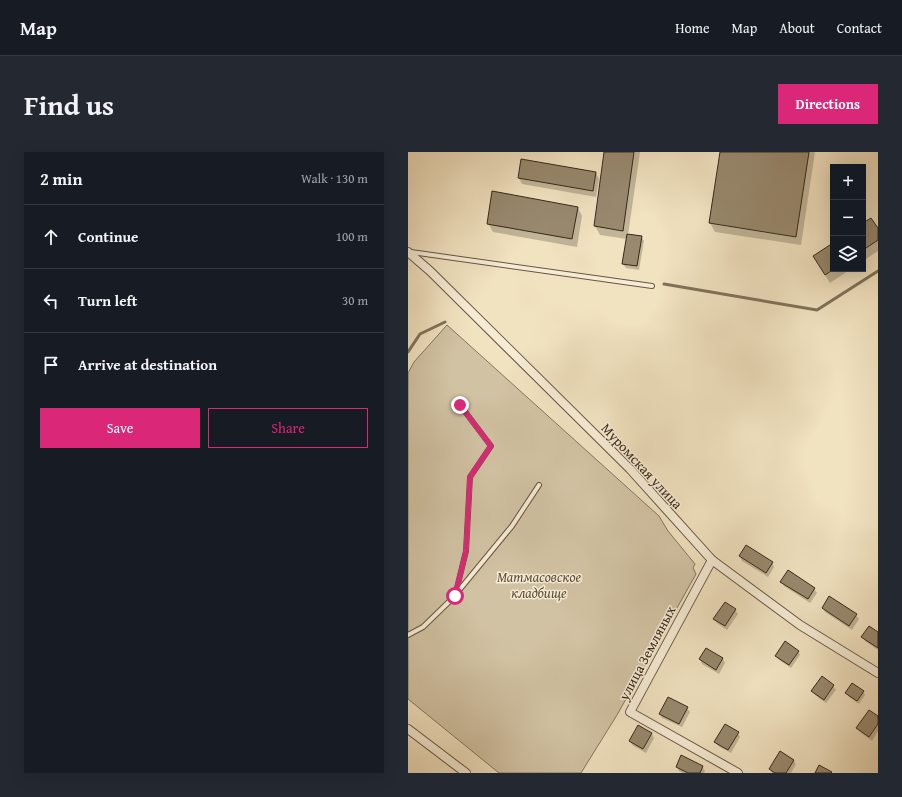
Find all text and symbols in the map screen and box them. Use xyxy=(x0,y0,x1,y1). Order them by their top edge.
text: Map xyxy=(20,14,57,42)
text: Home xyxy=(675,18,710,38)
text: Map xyxy=(732,18,757,38)
text: About xyxy=(779,18,815,38)
text: Contact xyxy=(837,18,882,38)
text: Find us xyxy=(24,84,114,125)
button: Directions xyxy=(778,84,878,124)
map controls xyxy=(830,164,866,272)
button: + xyxy=(830,164,866,200)
text: 2 min xyxy=(40,166,82,191)
text: Walk · 130 m xyxy=(301,169,368,188)
button: − xyxy=(830,200,866,236)
icon: ahead xyxy=(40,226,62,248)
text: Continue xyxy=(78,226,139,247)
text: 100 m xyxy=(336,227,368,246)
button: layers xyxy=(830,236,866,272)
icon: left xyxy=(40,290,62,312)
text: Turn left xyxy=(78,290,137,311)
text: 30 m xyxy=(342,291,368,310)
icon: arrive xyxy=(40,354,62,376)
text: Arrive at destination xyxy=(78,354,217,375)
route end xyxy=(451,396,469,414)
button: Save xyxy=(40,408,200,448)
button: Share xyxy=(208,408,368,448)
street label: Муромская улица xyxy=(597,419,687,514)
park label: Матмасовское кладбище xyxy=(497,567,581,603)
route start xyxy=(446,587,464,605)
street label: улица Земляных xyxy=(613,601,681,705)

